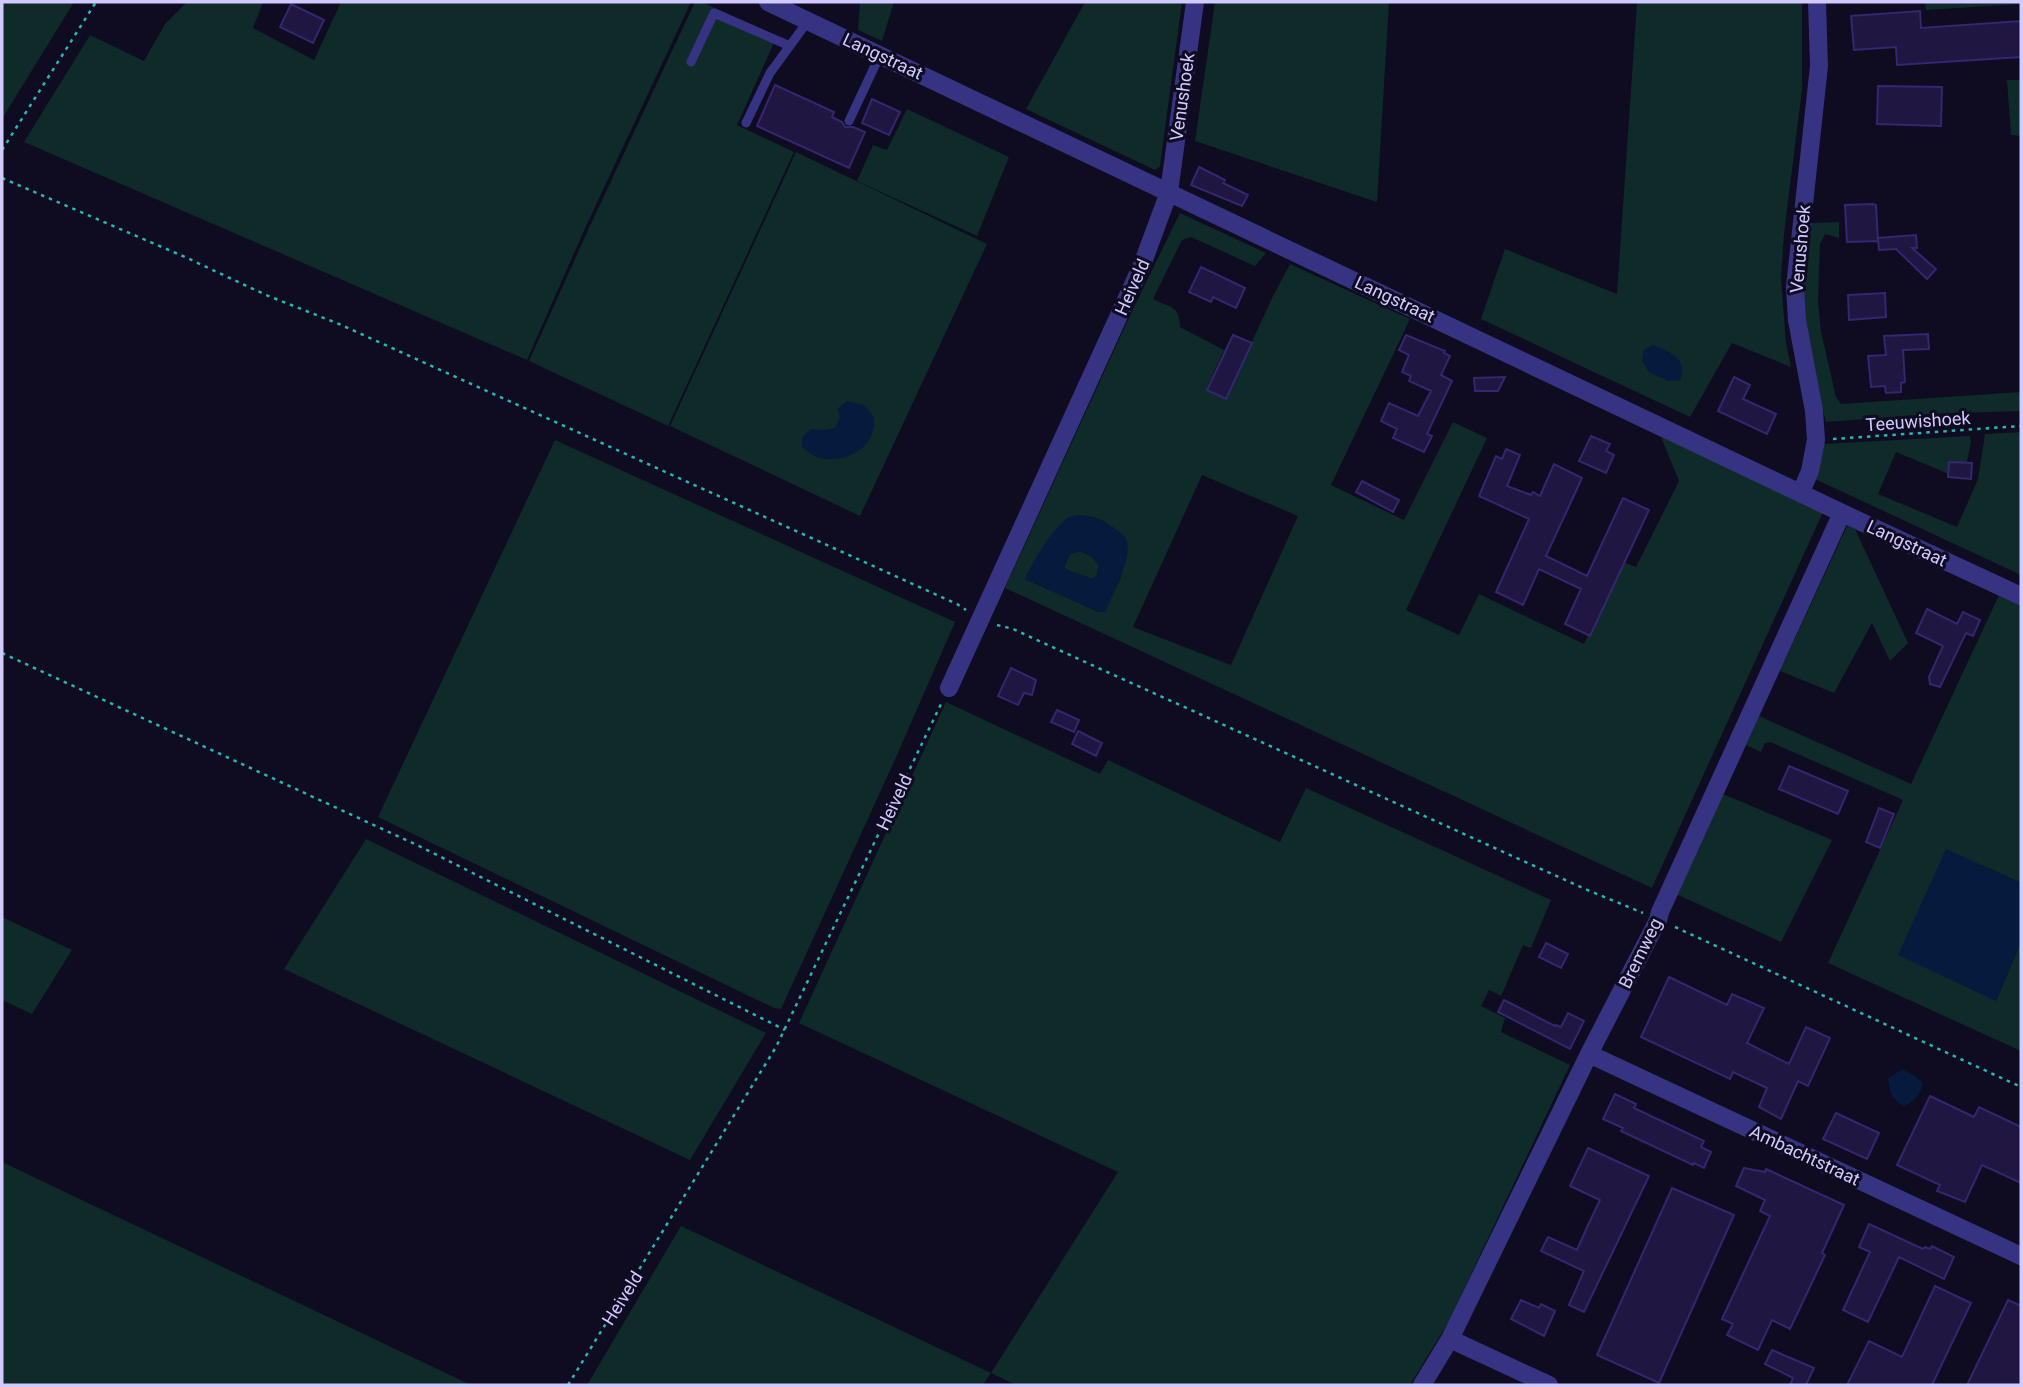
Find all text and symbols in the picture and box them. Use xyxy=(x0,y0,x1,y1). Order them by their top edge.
street label: Langstraat xyxy=(840,28,926,84)
street label: Venushoek xyxy=(1165,51,1199,142)
street label: Venushoek xyxy=(1786,203,1814,294)
street label: Heiveld xyxy=(1110,256,1154,318)
street label: Langstraat xyxy=(1352,271,1438,327)
street label: Teeuwishoek xyxy=(1865,407,1972,435)
street label: Langstraat xyxy=(1864,515,1950,571)
street label: Heiveld xyxy=(872,771,916,833)
street label: Bremweg xyxy=(1614,914,1666,992)
street label: Ambachtstraat xyxy=(1747,1120,1863,1190)
street label: Heiveld xyxy=(597,1267,647,1329)

